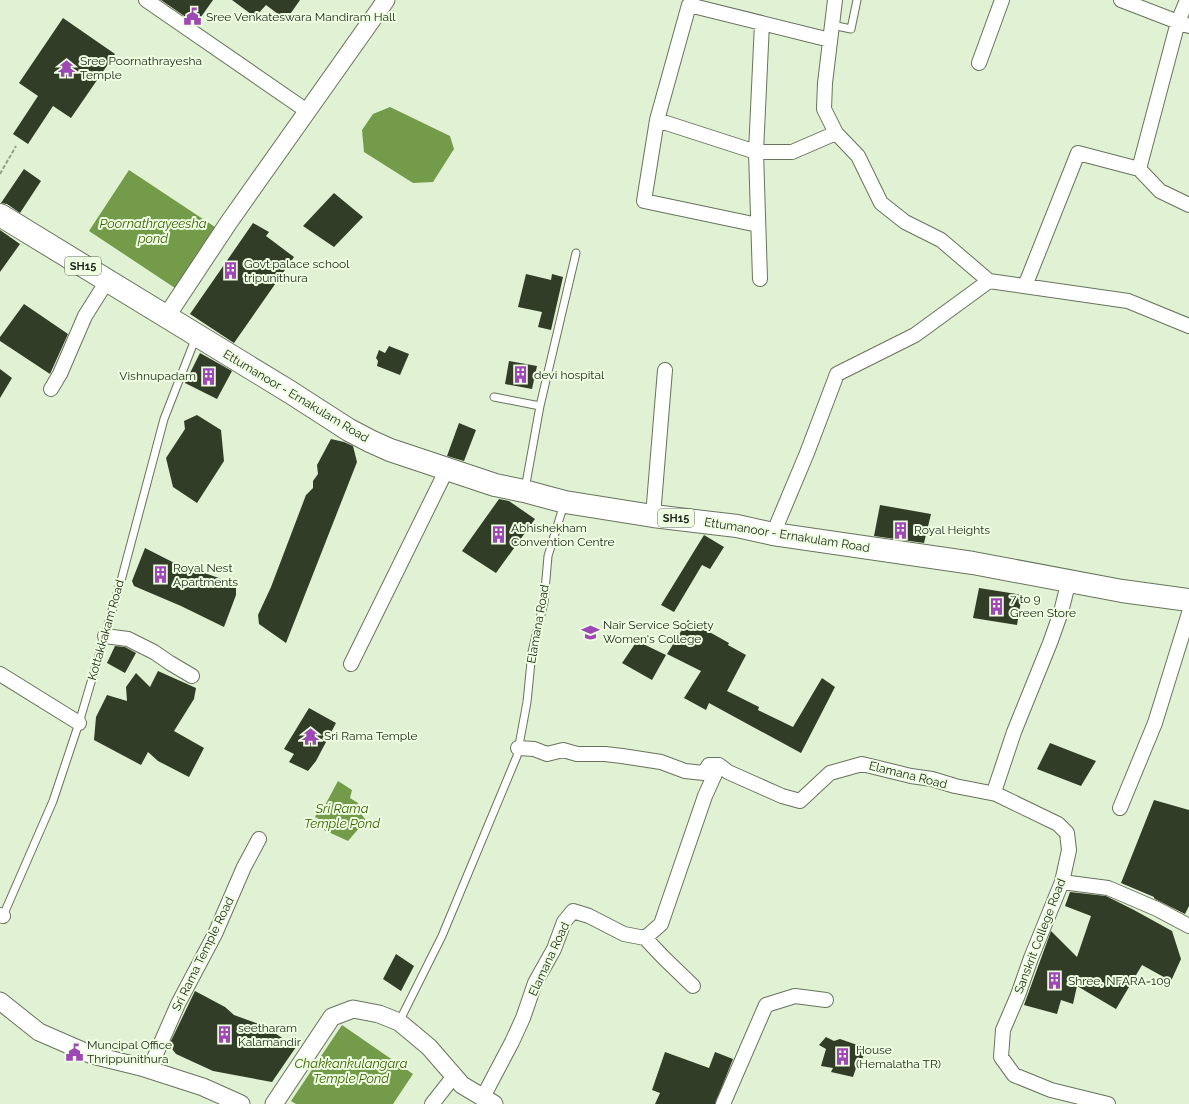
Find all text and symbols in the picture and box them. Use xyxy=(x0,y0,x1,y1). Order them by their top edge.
public building icon: Sree Venkateswara Mandiram Hall xyxy=(183,7,203,27)
place label: Sree Venkateswara Mandiram Hall xyxy=(206,10,396,24)
place label: Sree Poornathrayesha Temple xyxy=(80,54,202,82)
temple icon: Sree Poornathrayesha Temple xyxy=(57,58,77,78)
water label: Poornathrayeesha pond xyxy=(100,216,207,246)
road number: SH15 xyxy=(65,257,101,275)
place label: Govt.palace school tripunithura xyxy=(244,257,350,285)
building icon: Govt.palace school tripunithura xyxy=(221,261,241,281)
street label: Ettumanoor - Ernakulam Road xyxy=(221,347,371,445)
building icon: devi hospital xyxy=(511,365,531,385)
building icon: Vishnupadam xyxy=(199,366,219,386)
place label: devi hospital xyxy=(534,368,605,382)
place label: Vishnupadam xyxy=(119,369,196,383)
road number: SH15 xyxy=(658,509,694,527)
street label: Ettumanoor - Ernakulam Road xyxy=(703,515,871,555)
building icon: Royal Heights xyxy=(891,520,911,540)
place label: Abhishekham Convention Centre xyxy=(511,521,615,549)
place label: Royal Heights xyxy=(914,523,990,537)
building icon: Abhishekham Convention Centre xyxy=(488,525,508,545)
place label: Royal Nest Apartments xyxy=(173,561,238,589)
building icon: Royal Nest Apartments xyxy=(150,565,170,585)
street label: Kottakkakam Road xyxy=(85,578,127,682)
street label: Elamana Road xyxy=(524,583,552,665)
place label: 7 to 9 Green Store xyxy=(1010,592,1076,620)
building icon: 7 to 9 Green Store xyxy=(987,596,1007,616)
place label: Nair Service Society Women's College xyxy=(603,618,714,646)
school or university icon: Nair Service Society Women's College xyxy=(580,622,600,642)
temple icon: Sri Rama Temple xyxy=(301,726,321,746)
place label: Sri Rama Temple xyxy=(324,729,418,743)
street label: Elamana Road xyxy=(867,759,949,791)
water label: Sri Rama Temple Pond xyxy=(304,801,380,831)
street label: Sanskrit College Road xyxy=(1012,876,1068,996)
street label: Sri Rama Temple Road xyxy=(169,895,237,1013)
street label: Elamana Road xyxy=(526,920,572,998)
building icon: Shree, NFARA=109 xyxy=(1045,971,1065,991)
place label: Shree, NFARA=109 xyxy=(1068,974,1171,988)
place label: seetharam Kalamandir xyxy=(238,1021,302,1049)
building icon: seetharam Kalamandir xyxy=(215,1025,235,1045)
place label: Muncipal Office Thrippunithura xyxy=(87,1038,172,1066)
public building icon: Muncipal Office Thrippunithura xyxy=(64,1042,84,1062)
place label: House (Hemalatha TR) xyxy=(856,1043,941,1071)
building icon: House (Hemalatha TR) xyxy=(833,1047,853,1067)
water label: Chakkankulangara Temple Pond xyxy=(295,1056,408,1086)

